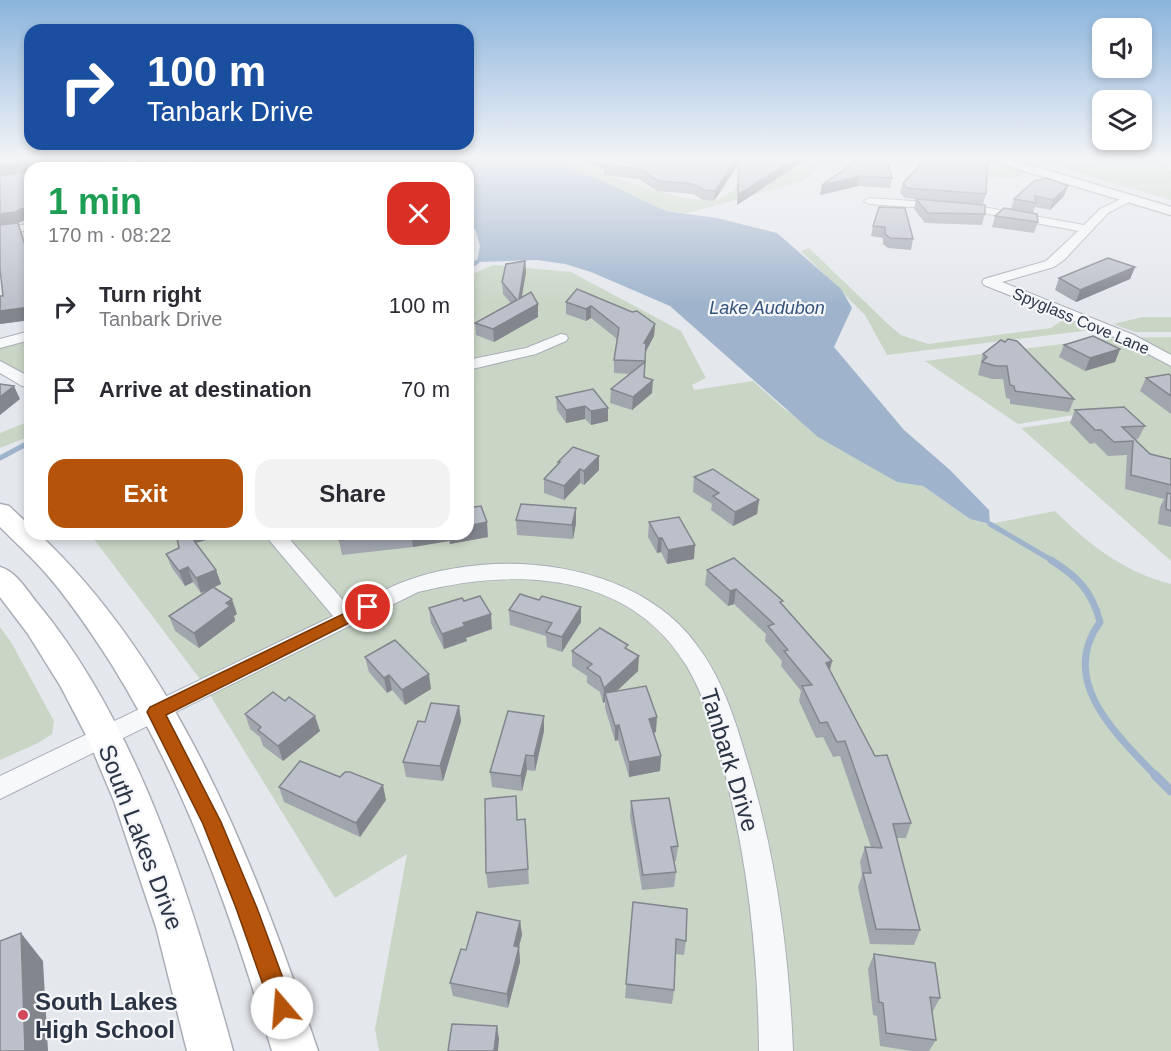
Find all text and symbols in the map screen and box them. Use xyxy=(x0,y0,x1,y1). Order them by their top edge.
map controls xyxy=(1092,18,1152,150)
button: sound xyxy=(1092,18,1152,78)
icon: right xyxy=(48,48,126,126)
text: 100 m xyxy=(147,48,266,95)
button: layers xyxy=(1092,90,1152,150)
text: Tanbark Drive xyxy=(147,97,314,127)
text: 1 min xyxy=(48,181,142,222)
button: close xyxy=(387,182,450,245)
text: 170 m · 08:22 xyxy=(48,224,171,246)
text: Turn right xyxy=(99,282,201,307)
street label: Spyglass Cove Lane xyxy=(1010,285,1152,358)
icon: right xyxy=(48,290,81,323)
text: 100 m xyxy=(389,293,450,318)
water label: Lake Audubon xyxy=(709,298,825,318)
text: Tanbark Drive xyxy=(99,308,222,330)
icon: arrive xyxy=(48,374,81,407)
text: Arrive at destination xyxy=(99,377,312,402)
text: 70 m xyxy=(401,377,450,402)
button: Exit xyxy=(48,459,243,528)
button: Share xyxy=(255,459,450,528)
pin xyxy=(342,581,393,632)
icon: arrive xyxy=(351,590,384,623)
street label: Tanbark Drive xyxy=(695,685,765,835)
street label: South Lakes Drive xyxy=(93,741,189,933)
position arrow xyxy=(250,976,314,1040)
place label: South Lakes High School xyxy=(35,988,178,1043)
marker: South Lakes High School xyxy=(16,1008,30,1022)

